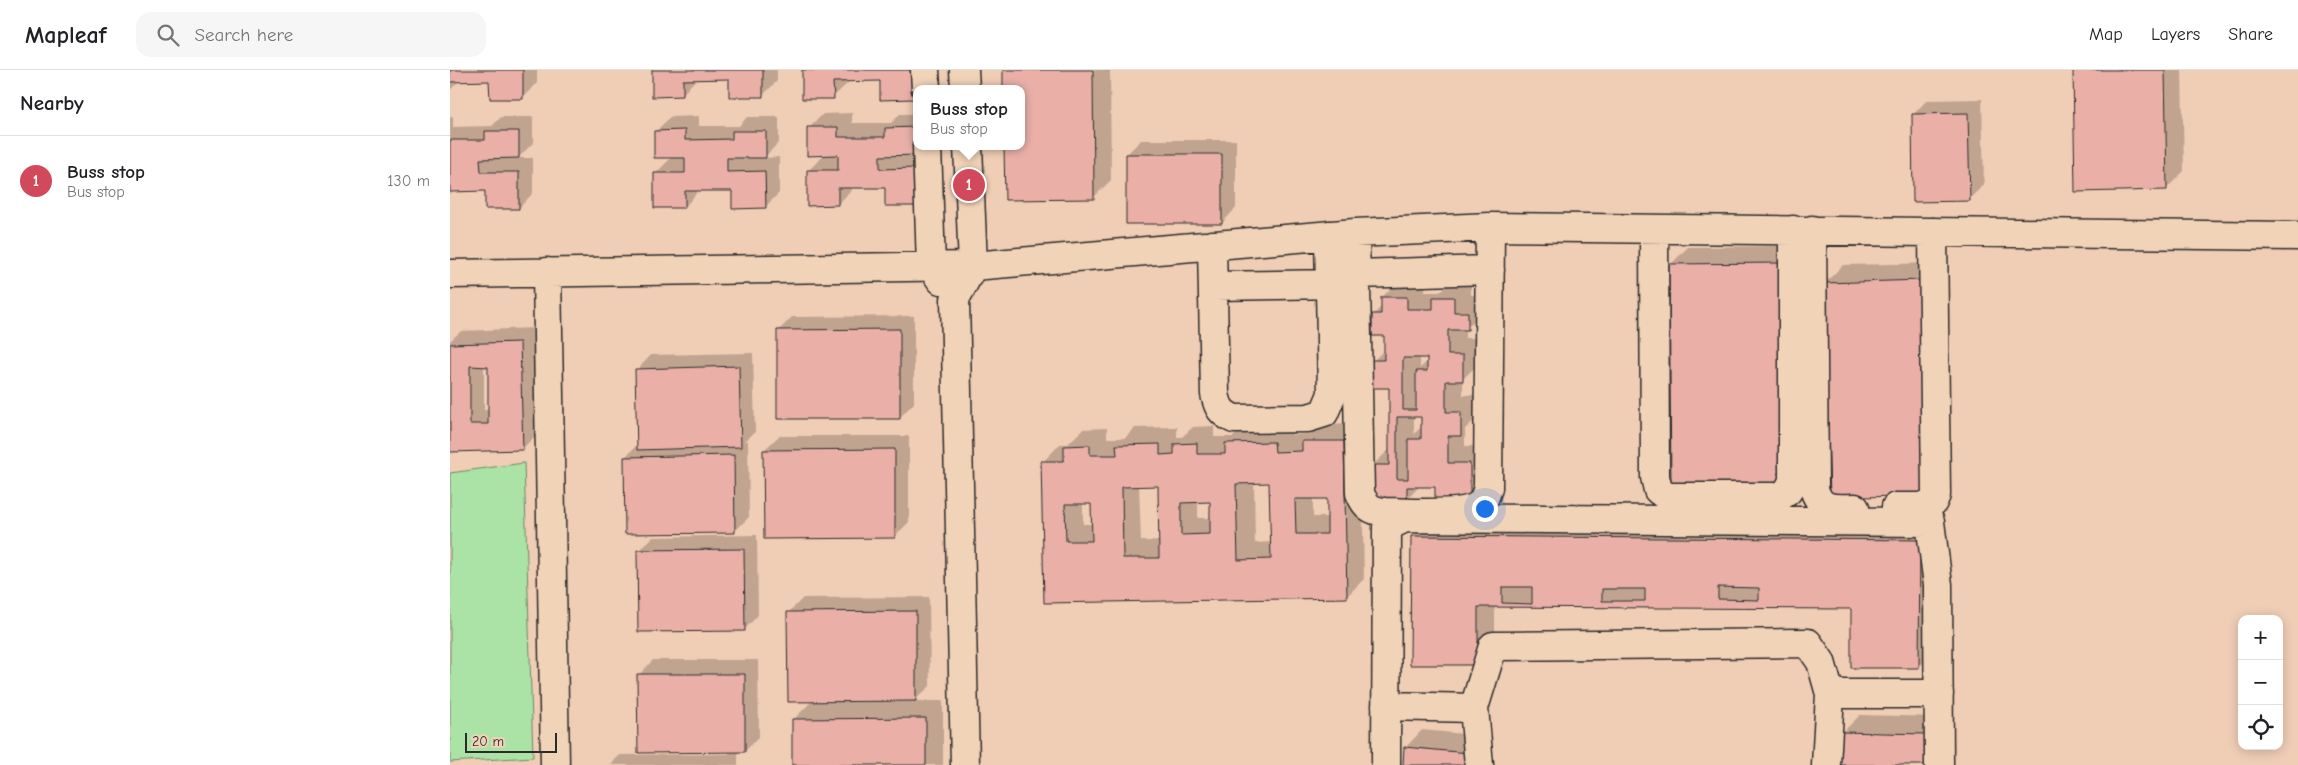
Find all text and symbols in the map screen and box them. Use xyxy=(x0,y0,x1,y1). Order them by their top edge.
search box xyxy=(136,12,486,57)
text: Mapleaf xyxy=(25,21,106,49)
icon: search xyxy=(154,21,182,49)
text: Search here xyxy=(194,24,293,46)
text: Map xyxy=(2089,24,2123,45)
text: Layers xyxy=(2151,24,2200,45)
text: Share xyxy=(2228,24,2273,45)
popup xyxy=(913,85,1025,150)
text: Nearby xyxy=(20,91,84,115)
text: Buss stop xyxy=(930,98,1008,120)
text: Bus stop xyxy=(930,120,988,138)
text: Buss stop xyxy=(67,161,145,183)
pin: 1 xyxy=(953,166,985,204)
text: 1 xyxy=(33,172,39,190)
text: 130 m xyxy=(387,172,430,190)
text: Bus stop xyxy=(67,183,125,201)
your location xyxy=(1472,496,1498,522)
map controls xyxy=(2238,615,2283,750)
button: + xyxy=(2238,615,2283,660)
button: − xyxy=(2238,660,2283,705)
button: locate xyxy=(2238,705,2283,750)
scale bar xyxy=(465,730,558,753)
text: 20 m xyxy=(472,733,504,750)

